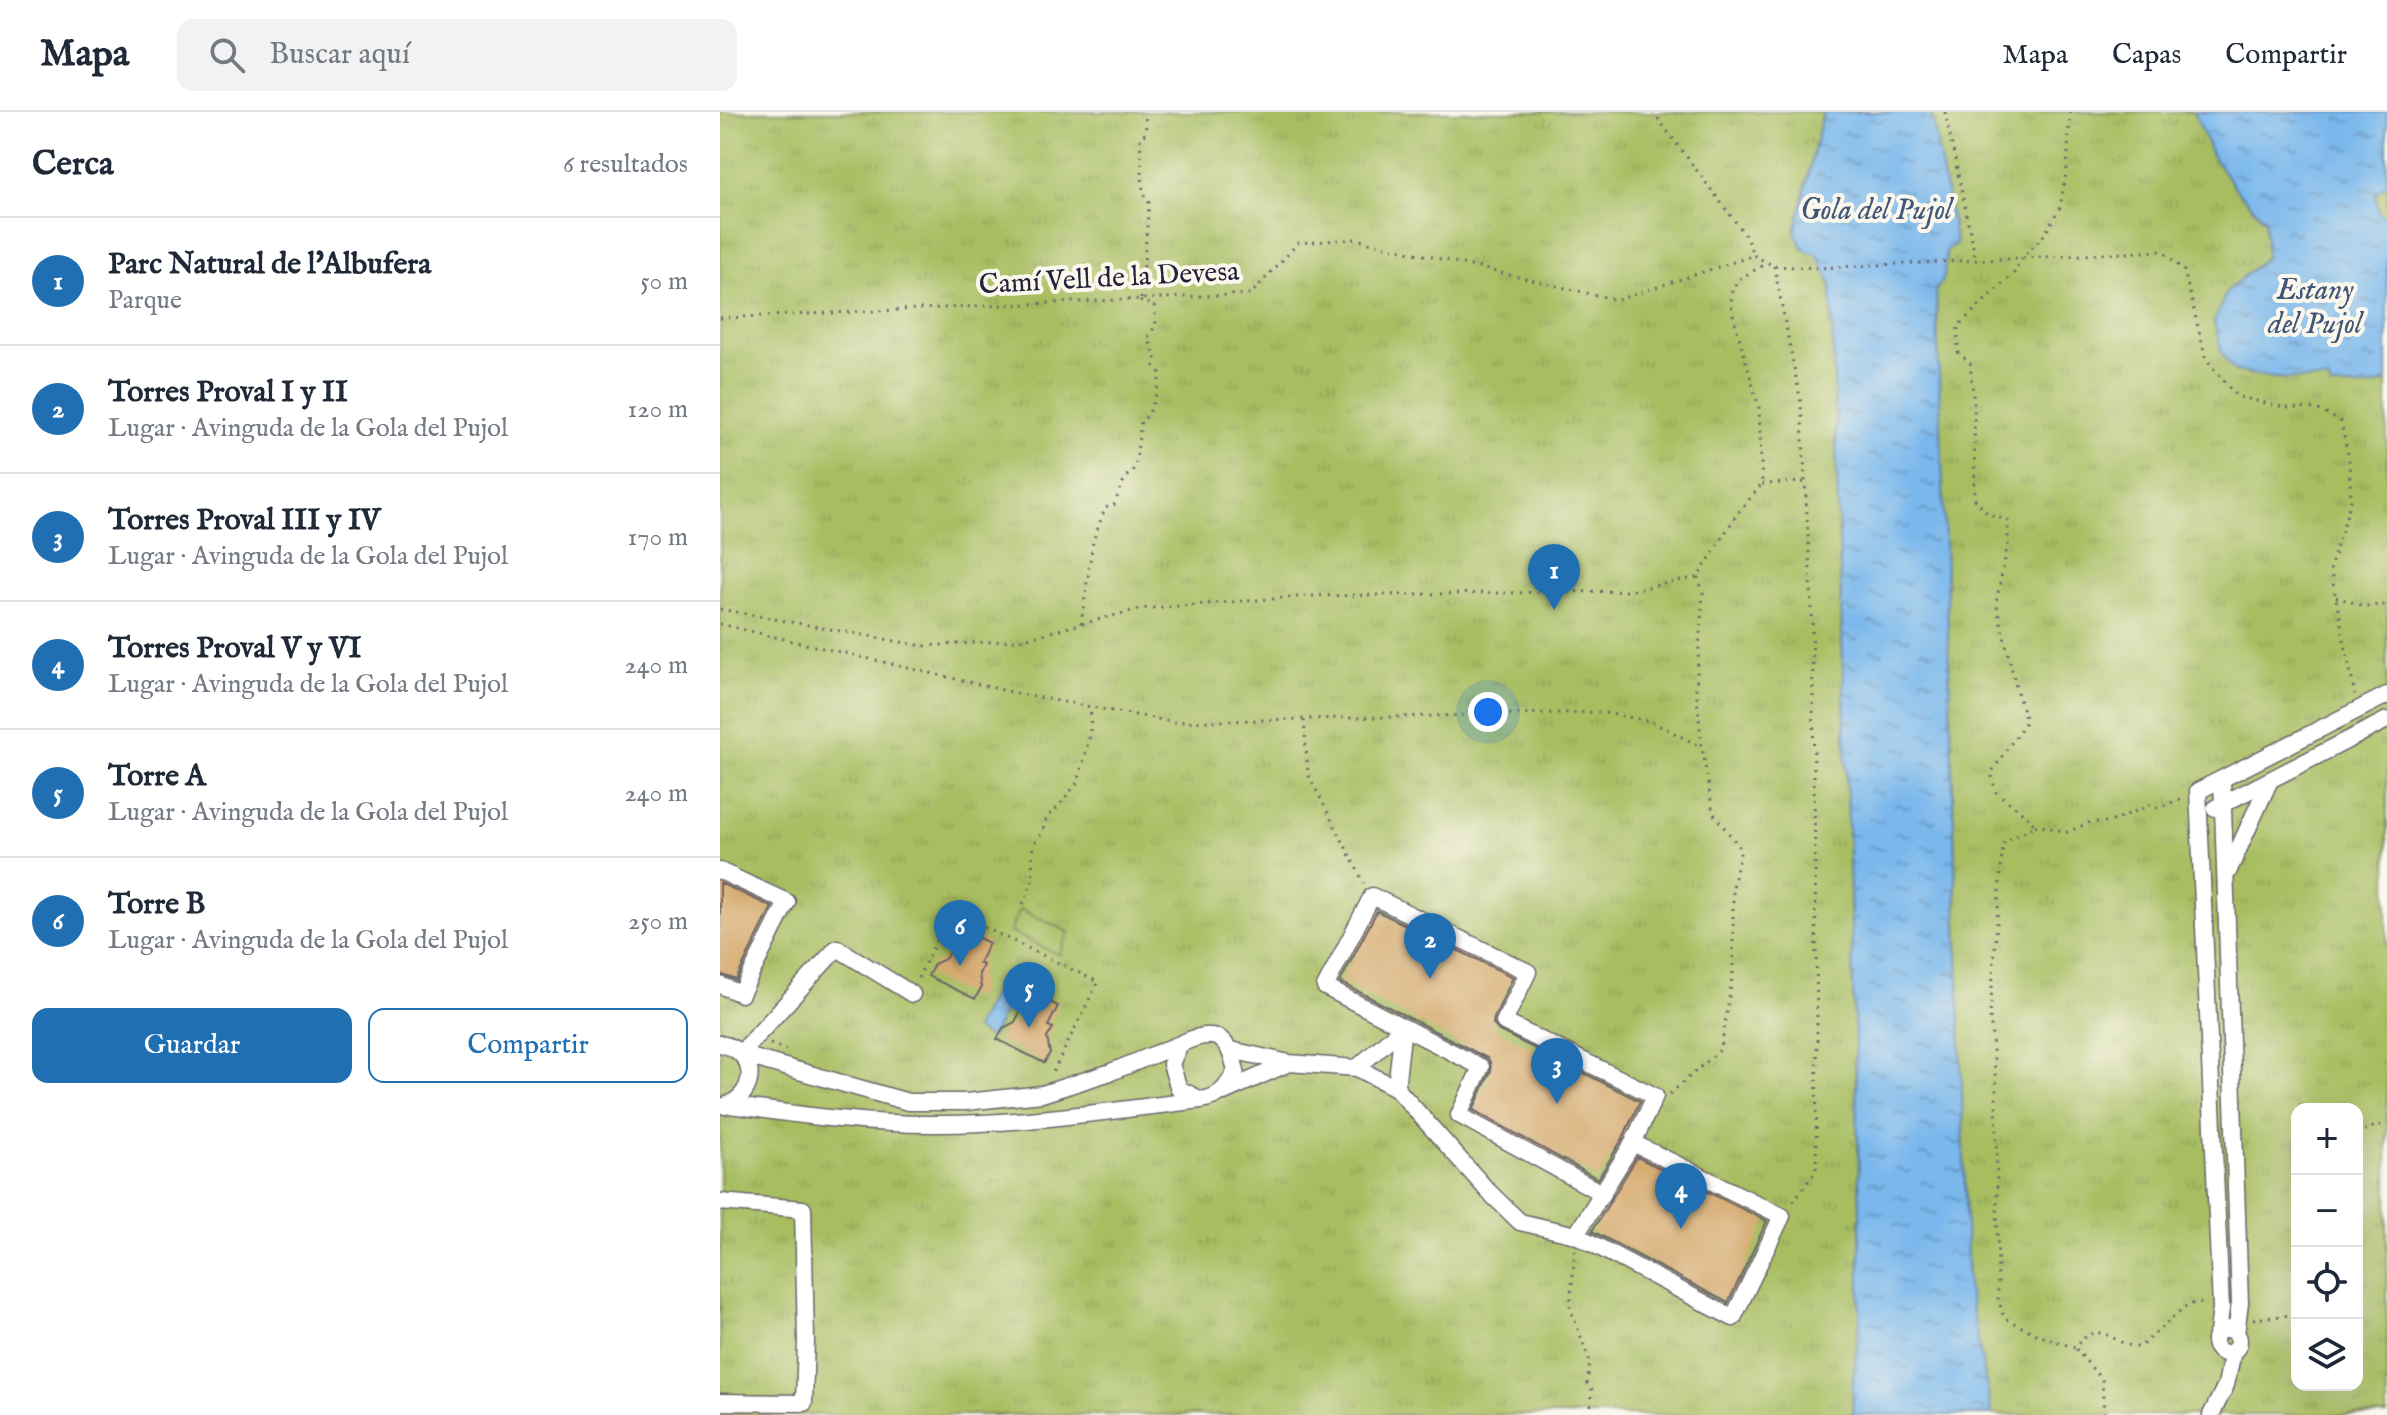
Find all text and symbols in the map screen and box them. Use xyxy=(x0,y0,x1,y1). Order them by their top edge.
search box xyxy=(177,19,737,91)
text: Mapa xyxy=(40,31,129,79)
icon: search xyxy=(205,33,249,77)
text: Buscar aquí xyxy=(269,36,410,74)
text: Mapa xyxy=(2002,38,2068,73)
text: Capas xyxy=(2112,38,2181,73)
text: Compartir xyxy=(2225,38,2347,73)
text: Cerca xyxy=(32,143,114,186)
text: 6 resultados xyxy=(563,148,688,181)
water label: Gola del Pujol xyxy=(1800,192,1955,230)
text: Parc Natural de l'Albufera xyxy=(108,246,431,284)
street label: Camí Vell de la Devesa xyxy=(978,255,1241,303)
text: 1 xyxy=(53,265,63,298)
text: 50 m xyxy=(640,265,688,298)
water label: Estany del Pujol xyxy=(2267,272,2365,344)
text: Parque xyxy=(108,284,182,317)
text: Torres Proval I y II xyxy=(108,374,348,412)
text: 2 xyxy=(52,393,64,426)
text: 120 m xyxy=(628,393,688,426)
text: Lugar · Avinguda de la Gola del Pujol xyxy=(108,412,508,445)
text: Torres Proval III y IV xyxy=(108,502,380,540)
text: 3 xyxy=(53,521,63,554)
text: 170 m xyxy=(628,521,688,554)
text: Lugar · Avinguda de la Gola del Pujol xyxy=(108,540,508,573)
pin: 1 xyxy=(1528,544,1580,610)
text: Torres Proval V y VI xyxy=(108,630,361,668)
text: 4 xyxy=(52,649,64,682)
text: 240 m xyxy=(625,649,688,682)
text: Lugar · Avinguda de la Gola del Pujol xyxy=(108,668,508,701)
your location xyxy=(1468,692,1508,732)
text: Torre A xyxy=(108,758,206,796)
text: 5 xyxy=(53,777,63,810)
text: 240 m xyxy=(625,777,688,810)
text: Lugar · Avinguda de la Gola del Pujol xyxy=(108,796,508,829)
text: Torre B xyxy=(108,886,205,924)
pin: 6 xyxy=(934,900,986,966)
text: 6 xyxy=(53,905,63,938)
text: 250 m xyxy=(628,905,688,938)
pin: 2 xyxy=(1404,913,1456,979)
text: Lugar · Avinguda de la Gola del Pujol xyxy=(108,924,508,957)
pin: 5 xyxy=(1003,962,1055,1028)
button: Guardar xyxy=(32,1008,352,1083)
button: Compartir xyxy=(368,1008,688,1083)
pin: 3 xyxy=(1531,1038,1583,1104)
map controls xyxy=(2291,1103,2363,1391)
button: + xyxy=(2291,1103,2363,1175)
pin: 4 xyxy=(1655,1163,1707,1229)
button: − xyxy=(2291,1175,2363,1247)
button: locate xyxy=(2291,1247,2363,1319)
button: layers xyxy=(2291,1319,2363,1391)

